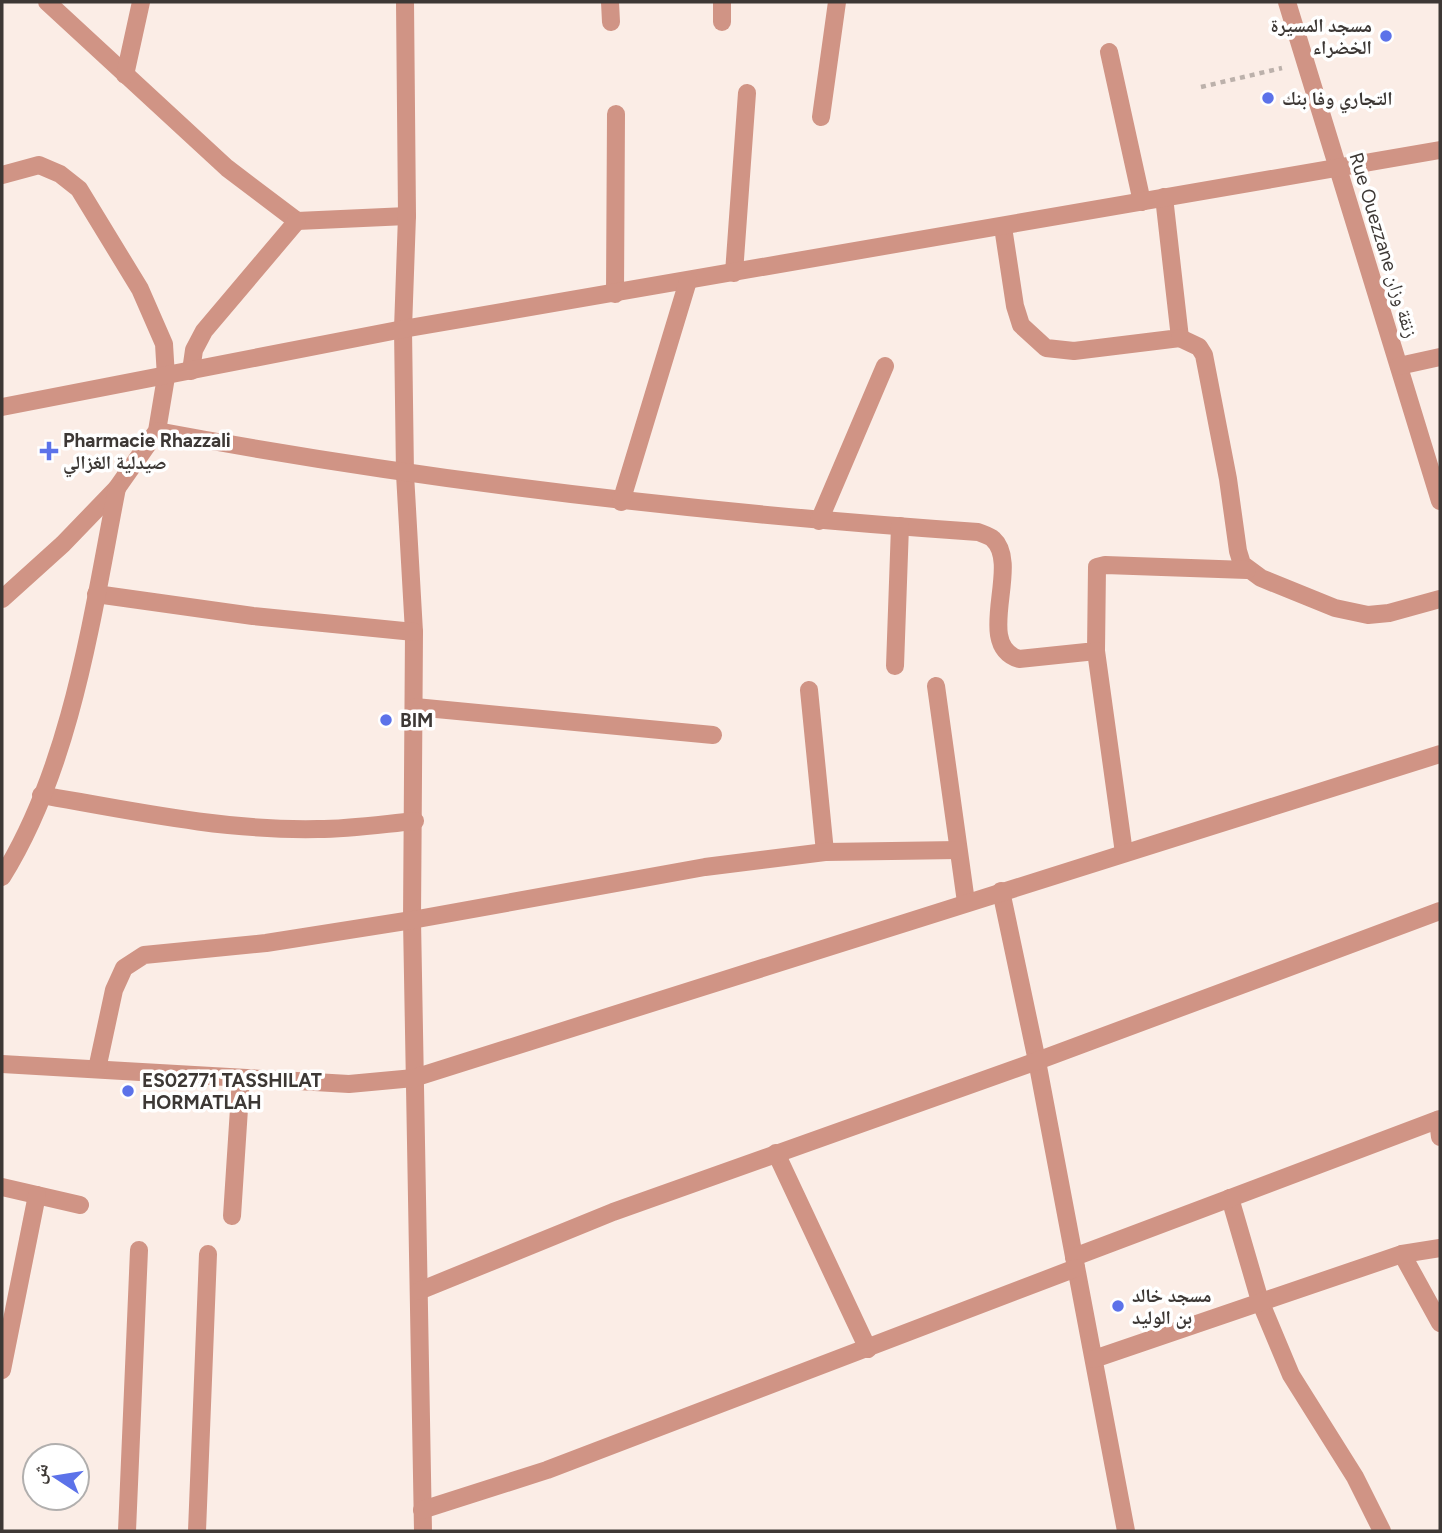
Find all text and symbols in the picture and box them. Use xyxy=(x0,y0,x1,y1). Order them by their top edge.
place label: مسجد المسيرة الخضراء xyxy=(1271,14,1372,59)
marker: مسجد المسيرة الخضراء xyxy=(1378,28,1394,44)
place label: التجاري وفا بنك xyxy=(1282,87,1393,114)
marker: التجاري وفا بنك xyxy=(1260,90,1276,106)
street label: Rue Ouezzane زنقة وزان xyxy=(1344,150,1423,341)
place label: Pharmacie Rhazzali صيدلية الغزالي xyxy=(63,429,231,478)
marker: Pharmacie Rhazzali صيدلية الغزالي xyxy=(41,443,57,459)
place label: BIM xyxy=(400,709,433,732)
marker: BIM xyxy=(378,712,394,728)
place label: ES02771 TASSHILAT HORMATLAH xyxy=(142,1069,322,1114)
marker: ES02771 TASSHILAT HORMATLAH xyxy=(120,1083,136,1099)
place label: مسجد خالد بن الوليد xyxy=(1132,1284,1212,1329)
marker: مسجد خالد بن الوليد xyxy=(1110,1298,1126,1314)
north arrow xyxy=(21,1442,91,1512)
text: ش xyxy=(27,1461,53,1486)

